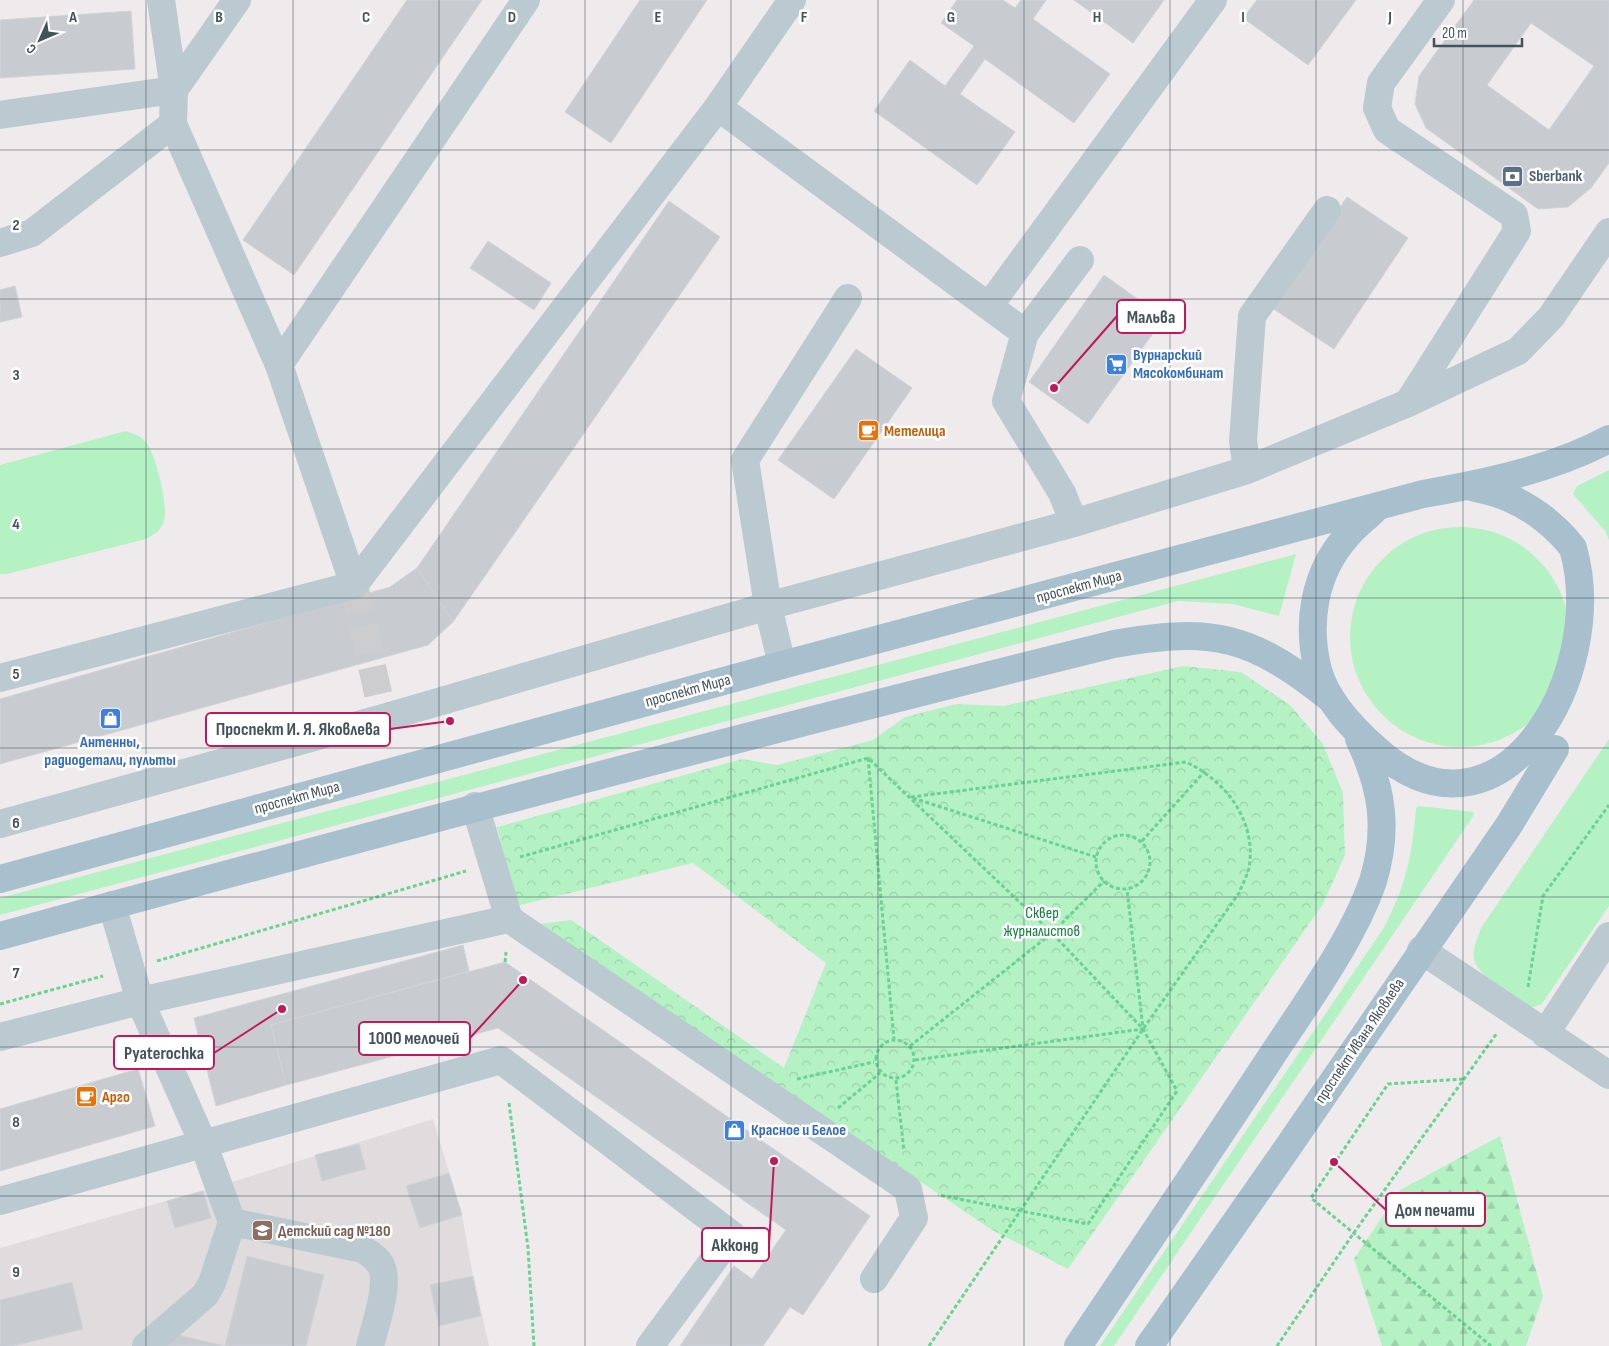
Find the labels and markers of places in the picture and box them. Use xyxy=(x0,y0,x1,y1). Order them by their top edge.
bank icon: Sberbank xyxy=(1501,164,1525,188)
place label: Sberbank xyxy=(1529,167,1583,186)
callout: Мальва xyxy=(1117,300,1185,333)
place label: Вурнарский Мясокомбинат xyxy=(1133,346,1223,383)
supermarket icon: Вурнарский Мясокомбинат xyxy=(1105,352,1129,376)
cafe icon: Метелица xyxy=(856,419,880,443)
place label: Метелица xyxy=(884,422,945,441)
shop icon: Антенны, радиодетали, пульты xyxy=(98,706,122,730)
callout: Проспект И. Я. Яковлева xyxy=(206,713,390,746)
place label: Антенны, радиодетали, пульты xyxy=(44,733,176,770)
callout: 1000 мелочей xyxy=(359,1022,470,1055)
callout: Pyaterochka xyxy=(114,1036,214,1069)
cafe icon: Арго xyxy=(74,1085,98,1109)
place label: Арго xyxy=(101,1088,130,1107)
shop icon: Красное и Белое xyxy=(723,1118,747,1142)
place label: Красное и Белое xyxy=(751,1121,846,1140)
callout: Дом печати xyxy=(1386,1193,1485,1226)
school or university icon: Детский сад №180 xyxy=(250,1219,274,1243)
place label: Детский сад №180 xyxy=(278,1222,391,1241)
callout: Акконд xyxy=(702,1228,769,1261)

